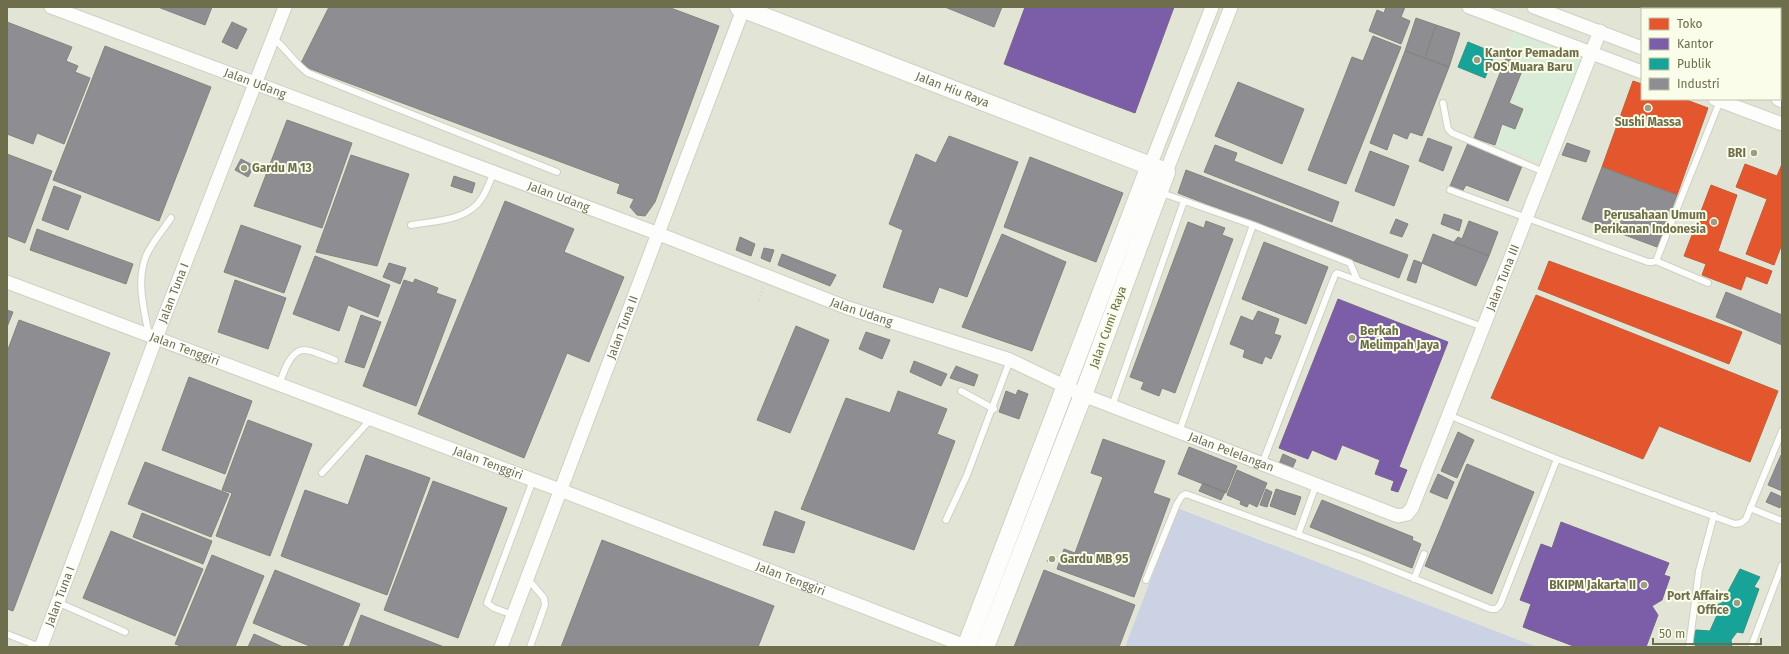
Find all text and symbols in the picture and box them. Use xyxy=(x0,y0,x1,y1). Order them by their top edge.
legend xyxy=(1641,8,1781,100)
text: Toko xyxy=(1677,17,1703,31)
text: Kantor xyxy=(1677,37,1714,51)
place label: Kantor Pemadam POS Muara Baru xyxy=(1485,46,1579,74)
marker: Kantor Pemadam POS Muara Baru xyxy=(1472,55,1482,65)
text: Publik xyxy=(1677,57,1712,71)
street label: Jalan Udang xyxy=(222,65,289,101)
street label: Jalan Hiu Raya xyxy=(914,69,991,110)
text: Industri xyxy=(1677,77,1720,91)
marker: Sushi Massa xyxy=(1643,103,1653,113)
place label: Sushi Massa xyxy=(1615,115,1682,129)
place label: BRI xyxy=(1728,146,1746,160)
marker: BRI xyxy=(1749,148,1759,158)
place label: Gardu M 13 xyxy=(252,161,312,175)
marker: Gardu M 13 xyxy=(239,163,249,173)
street label: Jalan Udang xyxy=(526,179,593,215)
place label: Perusahaan Umum Perikanan Indonesia xyxy=(1594,208,1706,236)
marker: Perusahaan Umum Perikanan Indonesia xyxy=(1709,217,1719,227)
street label: Jalan Tuna III xyxy=(1483,242,1522,313)
street label: Jalan Tuna I xyxy=(156,261,192,325)
street label: Jalan Cumi Raya xyxy=(1087,284,1129,370)
street label: Jalan Tuna II xyxy=(604,294,641,361)
street label: Jalan Udang xyxy=(828,295,895,329)
place label: Berkah Melimpah Jaya xyxy=(1360,324,1440,352)
street label: Jalan Tenggiri xyxy=(148,329,222,368)
marker: Berkah Melimpah Jaya xyxy=(1347,333,1357,343)
street label: Jalan Pelelangan xyxy=(1187,429,1276,475)
street label: Jalan Tenggiri xyxy=(451,443,525,482)
place label: Gardu MB 95 xyxy=(1060,552,1129,566)
marker: Gardu MB 95 xyxy=(1047,554,1057,564)
street label: Jalan Tenggiri xyxy=(754,559,827,598)
street label: Jalan Tuna I xyxy=(42,564,77,629)
place label: BKIPM Jakarta II xyxy=(1549,578,1636,592)
marker: BKIPM Jakarta II xyxy=(1639,580,1649,590)
place label: Port Affairs Office xyxy=(1667,589,1729,617)
marker: Port Affairs Office xyxy=(1732,598,1742,608)
scale bar xyxy=(1653,620,1761,646)
text: 50 m xyxy=(1659,627,1685,641)

